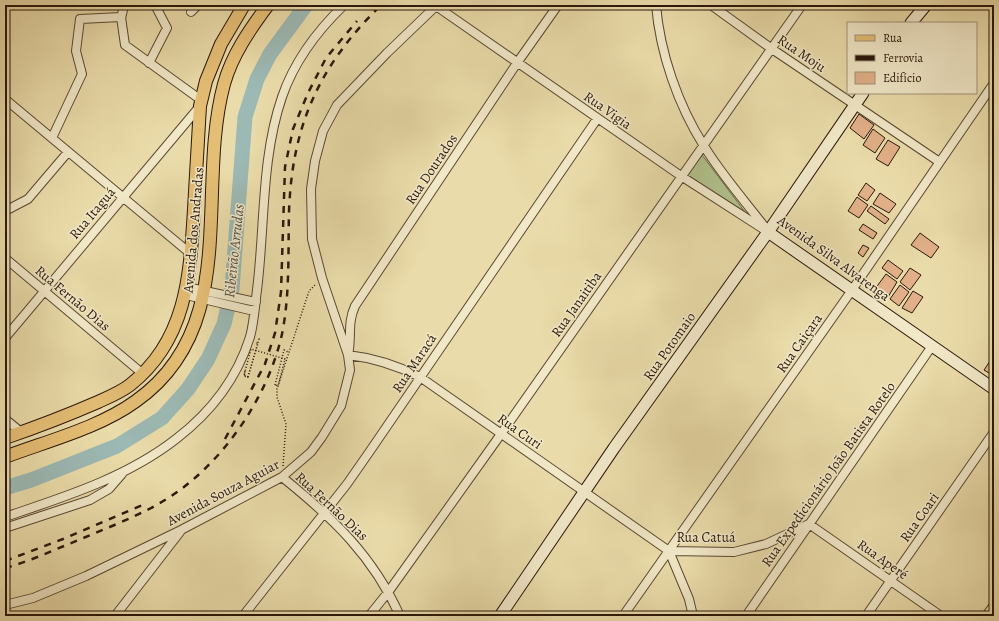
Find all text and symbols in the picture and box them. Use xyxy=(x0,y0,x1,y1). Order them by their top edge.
legend xyxy=(847,22,977,94)
street label: Rua Moju xyxy=(774,30,830,77)
text: Rua xyxy=(883,30,902,46)
text: Ferrovia xyxy=(883,50,924,66)
text: Edifício xyxy=(883,70,921,86)
street label: Rua Vigia xyxy=(580,87,636,134)
street label: Rua Dourados xyxy=(401,130,462,208)
street label: Avenida dos Andradas xyxy=(178,166,208,295)
street label: Rua Itaguá xyxy=(65,183,120,243)
water label: Ribeirão Arrudas xyxy=(219,203,249,299)
street label: Avenida Silva Alvarenga xyxy=(773,210,894,306)
street label: Rua Fernão Dias xyxy=(31,261,114,336)
street label: Rua Janaitiba xyxy=(547,267,606,341)
street label: Rua Potomaio xyxy=(639,308,700,384)
street label: Rua Caiçara xyxy=(772,309,827,377)
street label: Rua Maracá xyxy=(388,330,441,396)
street label: Rua Expedicionário João Batista Rotelo xyxy=(757,378,900,571)
street label: Rua Curi xyxy=(494,409,546,454)
street label: Avenida Souza Aguiar xyxy=(163,455,283,531)
street label: Rua Fernão Dias xyxy=(291,468,372,545)
street label: Rua Coari xyxy=(895,489,943,546)
street label: Rua Catuá xyxy=(676,528,736,547)
street label: Rua Aperé xyxy=(853,535,912,584)

